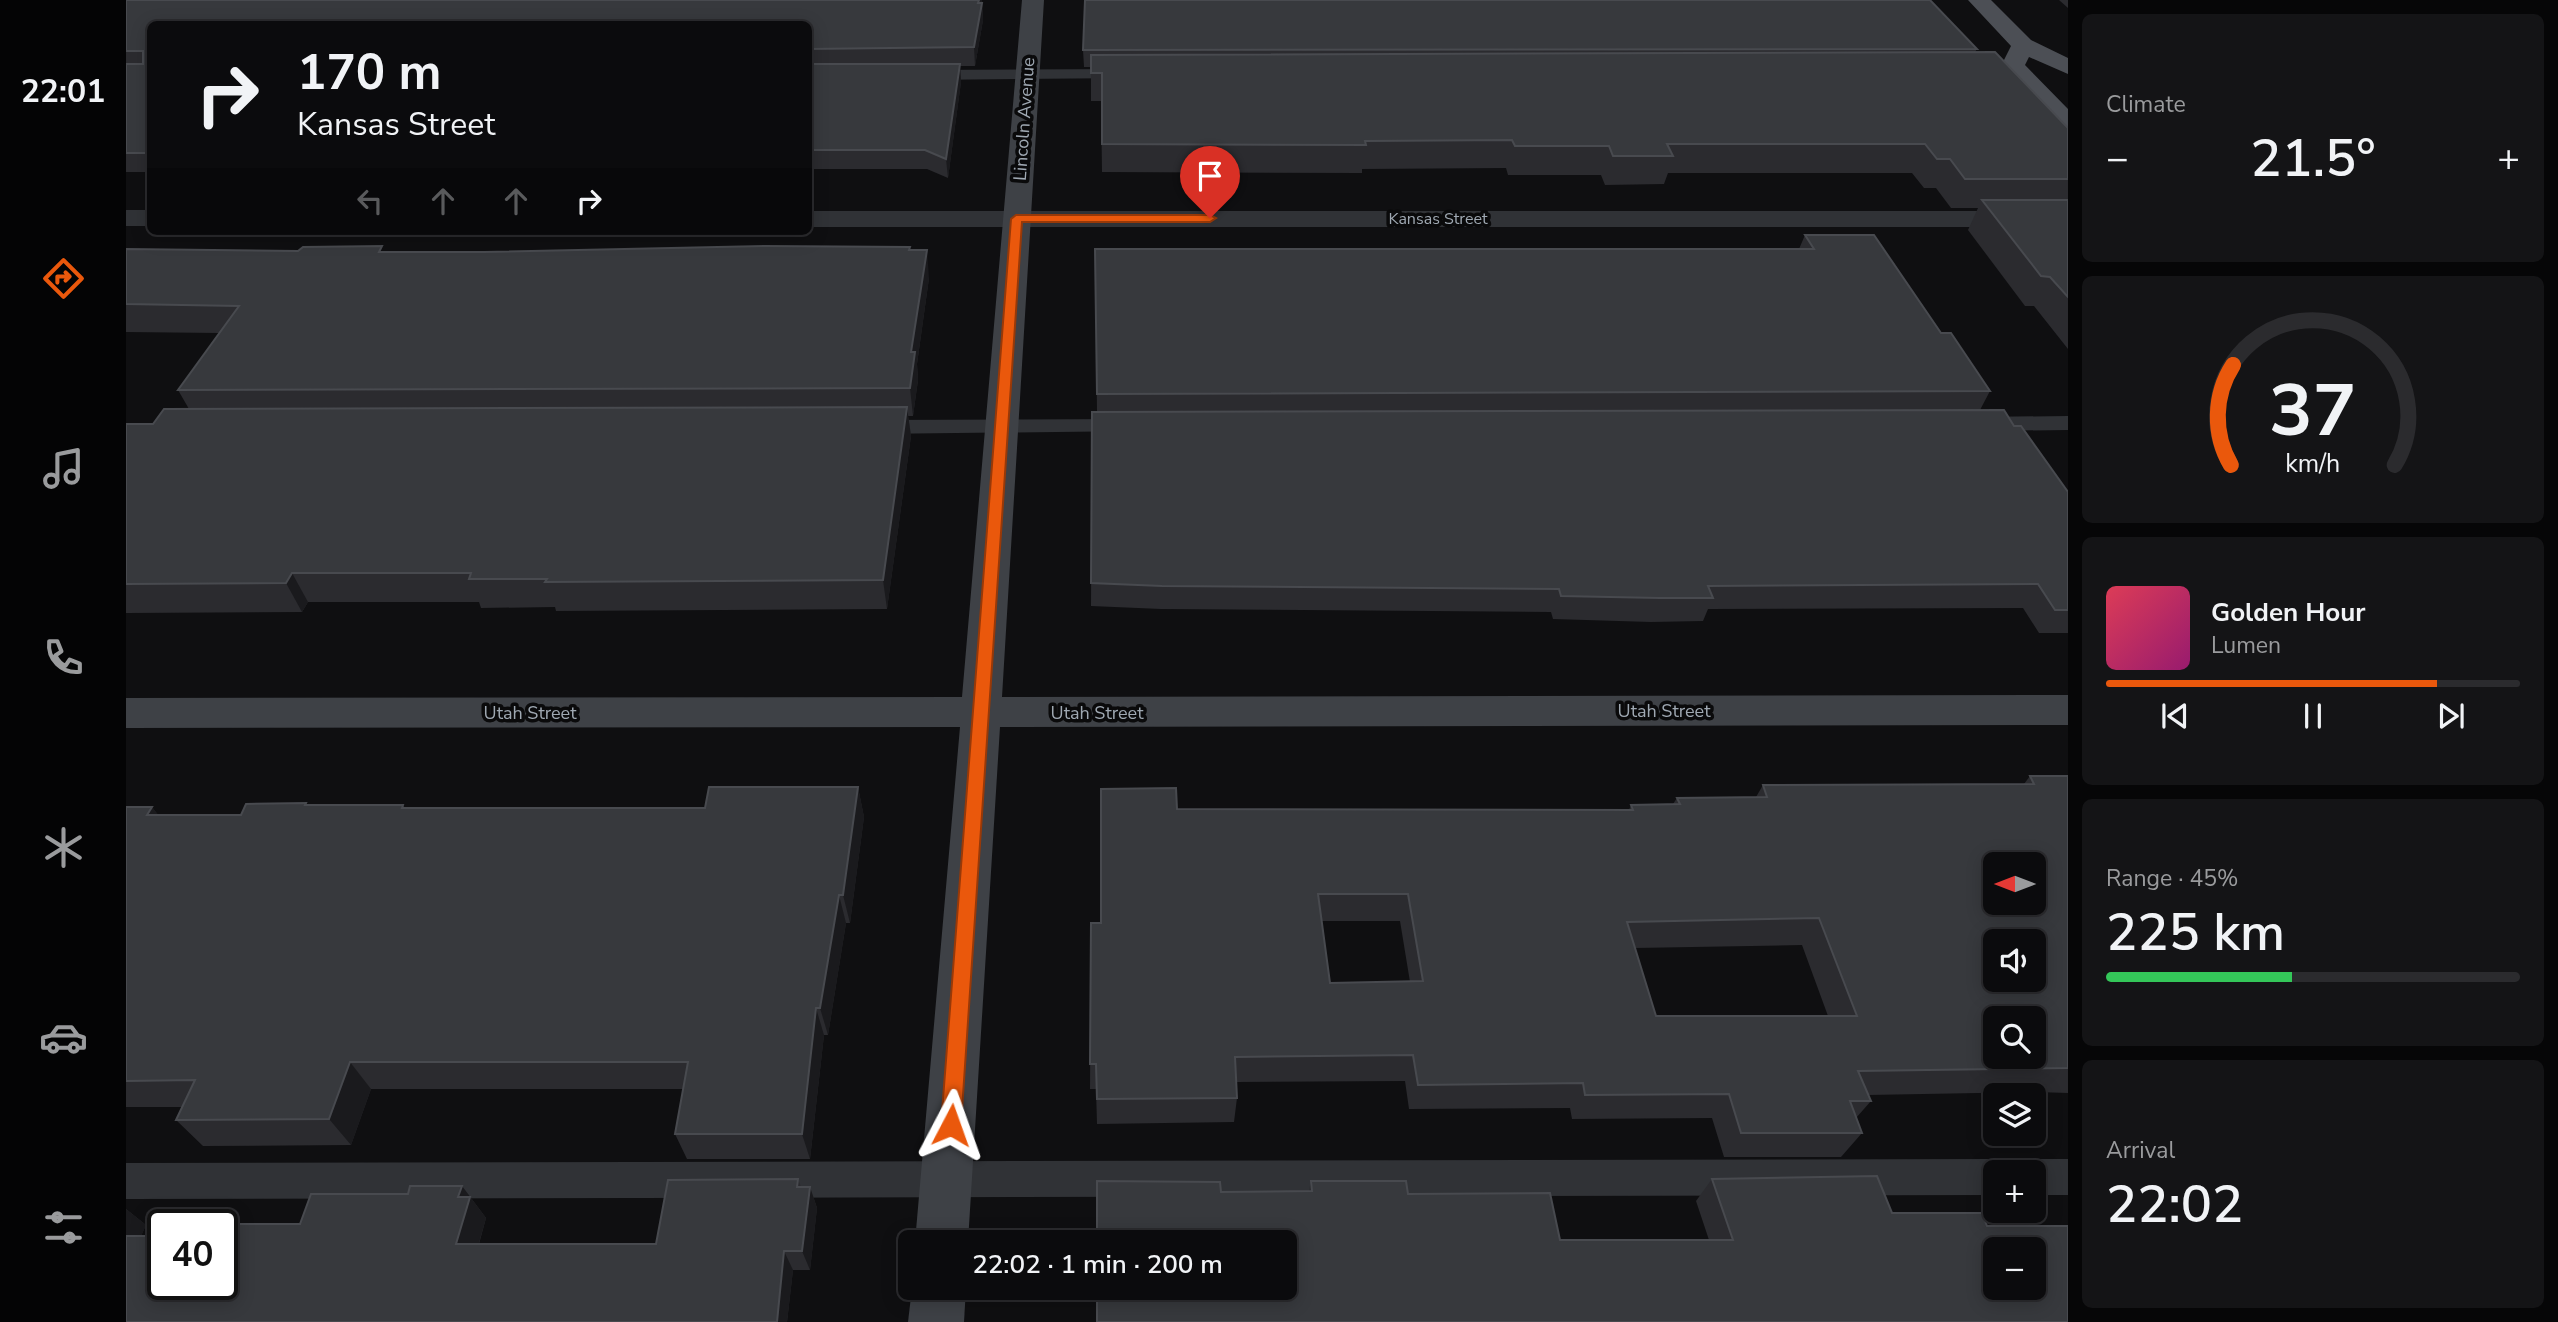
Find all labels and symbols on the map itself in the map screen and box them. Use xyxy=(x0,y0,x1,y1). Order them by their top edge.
street label: Lincoln Avenue xyxy=(1008,56,1040,182)
pin xyxy=(1180,146,1240,218)
street label: Kansas Street xyxy=(1388,208,1488,230)
street label: Utah Street xyxy=(1618,699,1711,723)
street label: Utah Street xyxy=(484,701,577,725)
street label: Utah Street xyxy=(1051,701,1144,725)
north arrow xyxy=(1983,852,2046,915)
position arrow xyxy=(914,1088,988,1162)
speed limit sign: 40 xyxy=(147,1209,238,1300)

